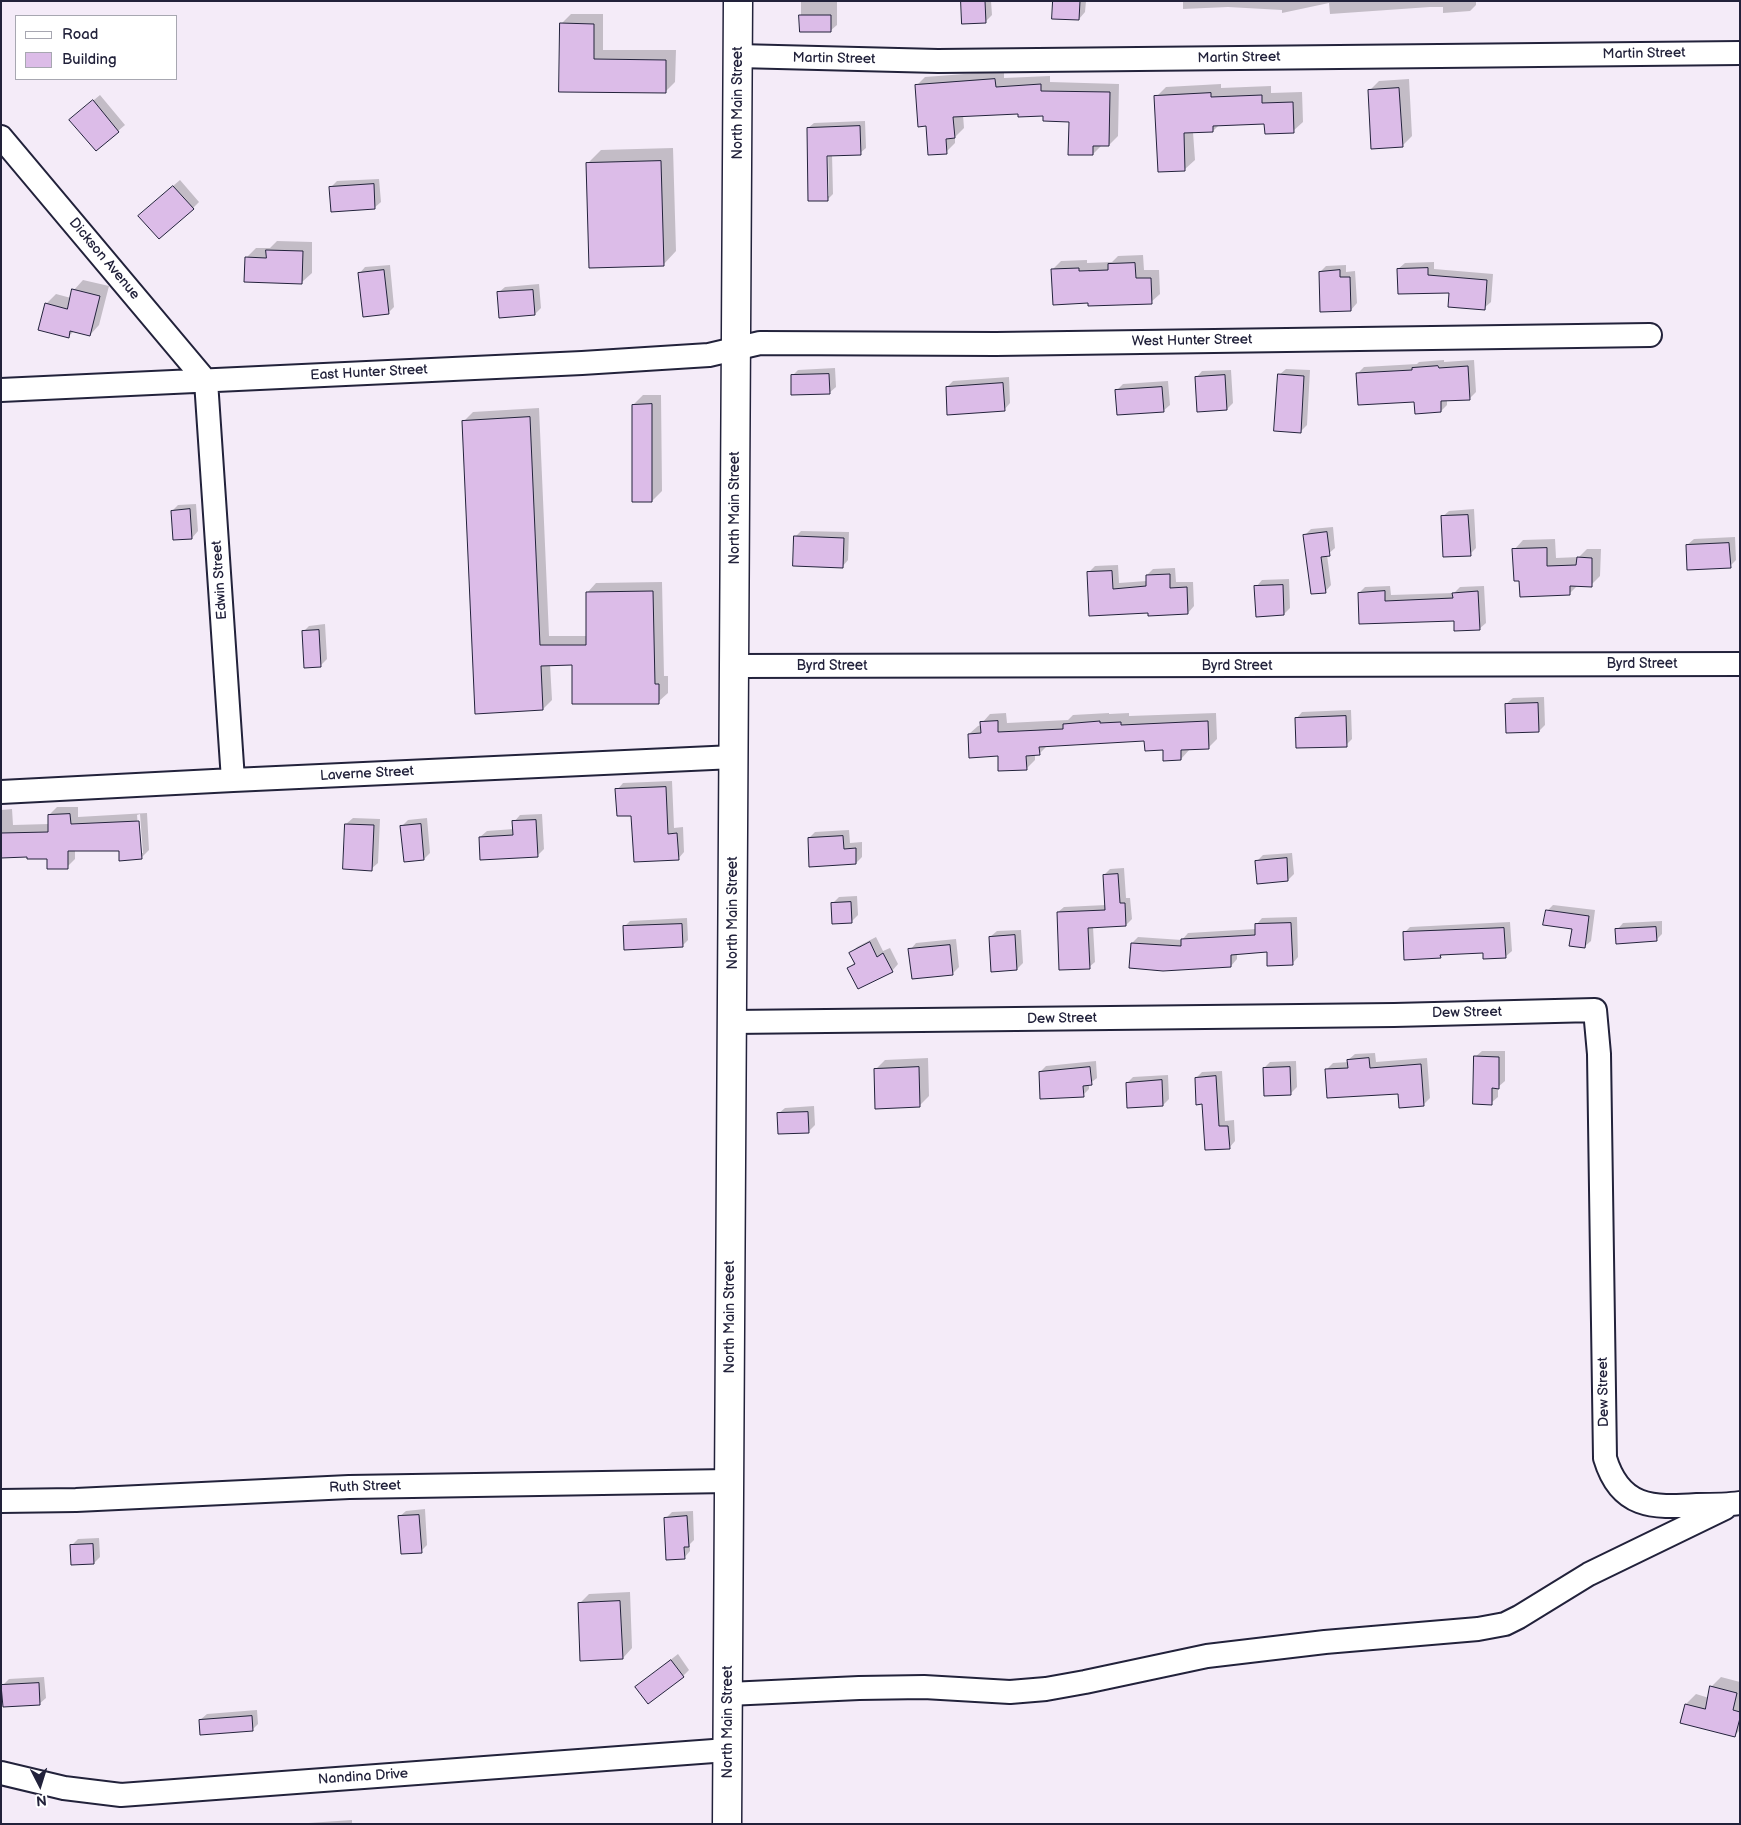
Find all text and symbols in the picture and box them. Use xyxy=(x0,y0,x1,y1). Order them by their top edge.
legend xyxy=(15,15,178,80)
text: Road xyxy=(62,25,98,44)
street label: Martin Street xyxy=(1602,45,1686,63)
street label: North Main Street xyxy=(730,47,746,159)
street label: Martin Street xyxy=(1197,49,1281,67)
text: Building xyxy=(62,50,117,69)
street label: Martin Street xyxy=(792,50,876,68)
street label: Dickson Avenue xyxy=(65,215,143,303)
street label: West Hunter Street xyxy=(1132,332,1252,350)
street label: East Hunter Street xyxy=(310,362,428,384)
street label: North Main Street xyxy=(727,452,743,564)
street label: Edwin Street xyxy=(209,540,231,620)
street label: Byrd Street xyxy=(1607,656,1677,672)
street label: Byrd Street xyxy=(797,658,867,674)
street label: Byrd Street xyxy=(1202,658,1272,674)
street label: Laverne Street xyxy=(320,763,414,785)
street label: North Main Street xyxy=(725,857,741,969)
street label: Dew Street xyxy=(1432,1004,1502,1022)
street label: Dew Street xyxy=(1027,1010,1097,1028)
street label: North Main Street xyxy=(722,1261,738,1373)
street label: Dew Street xyxy=(1595,1357,1613,1427)
street label: Ruth Street xyxy=(329,1477,401,1497)
street label: North Main Street xyxy=(720,1666,736,1778)
north arrow xyxy=(15,1760,65,1810)
street label: Nandina Drive xyxy=(317,1765,409,1789)
text: N xyxy=(35,1792,47,1809)

